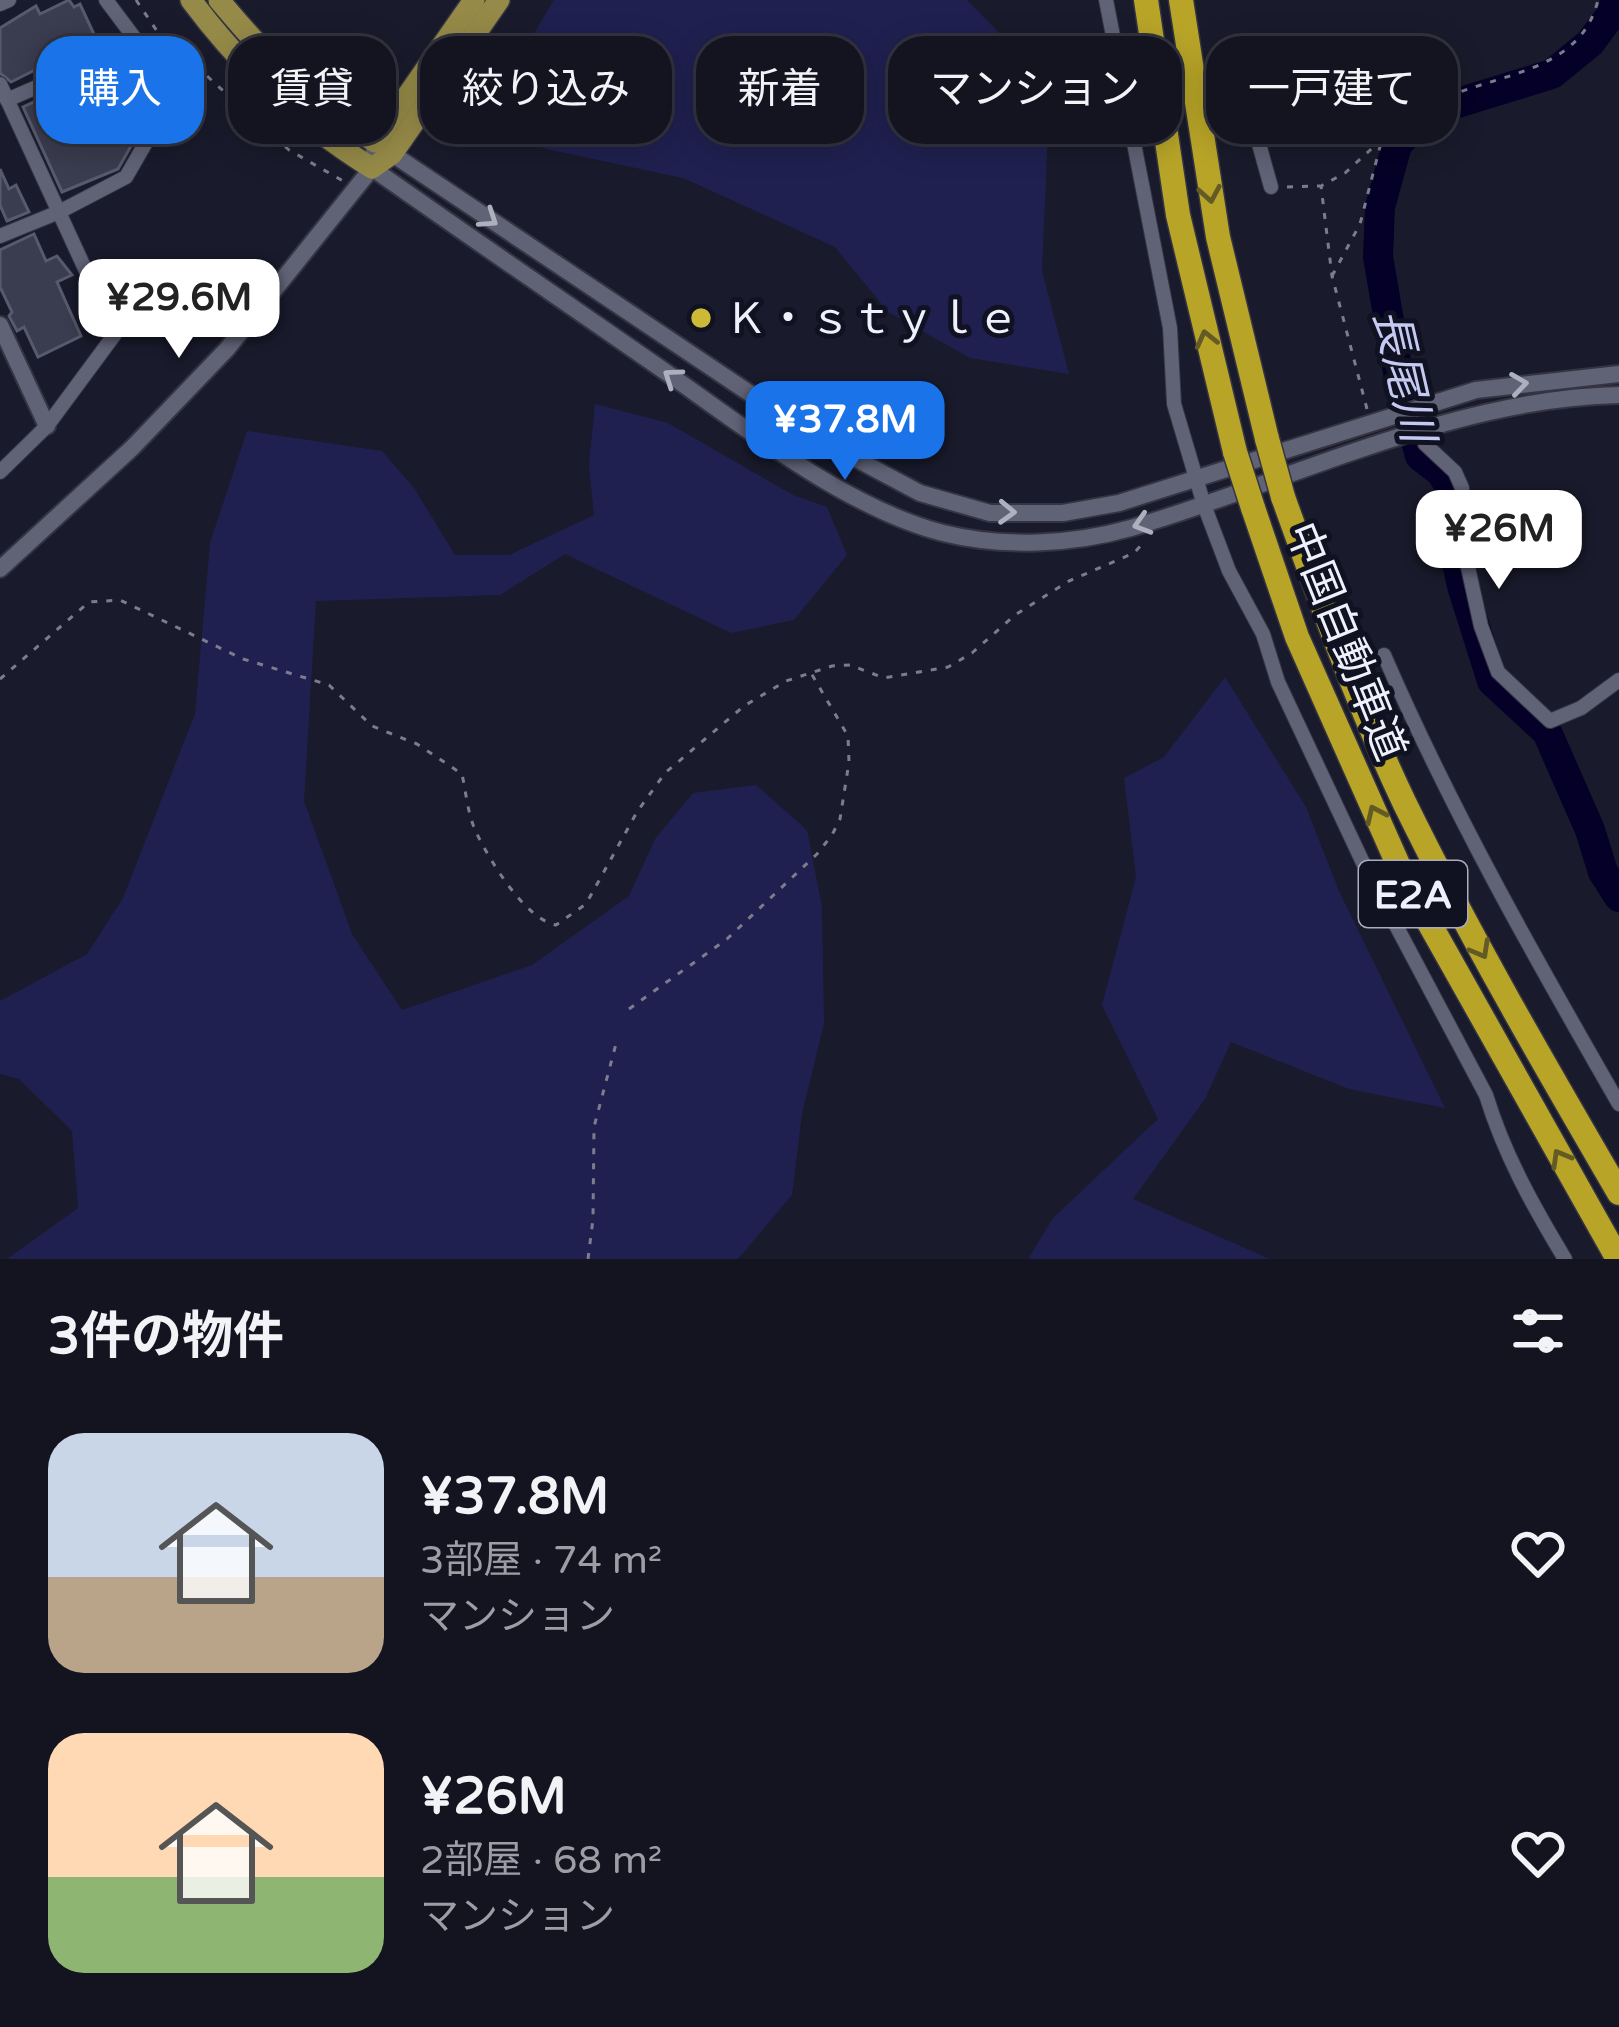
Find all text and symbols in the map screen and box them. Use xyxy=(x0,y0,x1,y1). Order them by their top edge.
chip: 購入 xyxy=(36,36,204,144)
chip: 賃貸 xyxy=(228,36,396,144)
chip: 絞り込み xyxy=(420,36,672,144)
chip: 新着 xyxy=(696,36,864,144)
chip: マンション xyxy=(888,36,1182,144)
chip: 一戸建て xyxy=(1206,36,1458,144)
one-way arrow xyxy=(1196,184,1222,204)
one-way arrow xyxy=(476,205,498,227)
pin: ¥29.6M xyxy=(81,259,277,361)
text: ¥29.6M xyxy=(106,274,252,321)
place label: Ｋ・ｓｔｙｌｅ xyxy=(725,294,1019,345)
water label: 長尾川 xyxy=(1362,304,1445,451)
marker: Ｋ・ｓｔｙｌｅ xyxy=(688,305,714,331)
one-way arrow xyxy=(1195,329,1220,349)
one-way arrow xyxy=(664,369,686,391)
one-way arrow xyxy=(1509,372,1529,398)
pin: ¥37.8M xyxy=(747,381,943,483)
text: ¥37.8M xyxy=(773,396,917,443)
pin: ¥26M xyxy=(1428,490,1570,592)
one-way arrow xyxy=(998,499,1016,525)
text: ¥26M xyxy=(1443,505,1555,552)
one-way arrow xyxy=(1132,510,1153,535)
street label: 中国自動車道 xyxy=(1275,515,1416,768)
one-way arrow xyxy=(1366,805,1389,827)
road number: E2A xyxy=(1359,861,1467,927)
one-way arrow xyxy=(1467,937,1490,958)
one-way arrow xyxy=(1551,1149,1574,1171)
icon: filters xyxy=(1505,1298,1571,1364)
text: 3件の物件 xyxy=(48,1306,284,1368)
text: ¥37.8M xyxy=(420,1466,609,1528)
icon: home xyxy=(144,1481,288,1625)
icon: heart xyxy=(1505,1520,1571,1586)
text: 3部屋 · 74 m² xyxy=(420,1537,662,1584)
text: マンション xyxy=(420,1593,615,1640)
text: ¥26M xyxy=(420,1766,567,1828)
icon: home xyxy=(144,1781,288,1925)
icon: heart xyxy=(1505,1820,1571,1886)
text: 2部屋 · 68 m² xyxy=(420,1837,662,1884)
text: マンション xyxy=(420,1893,615,1940)

